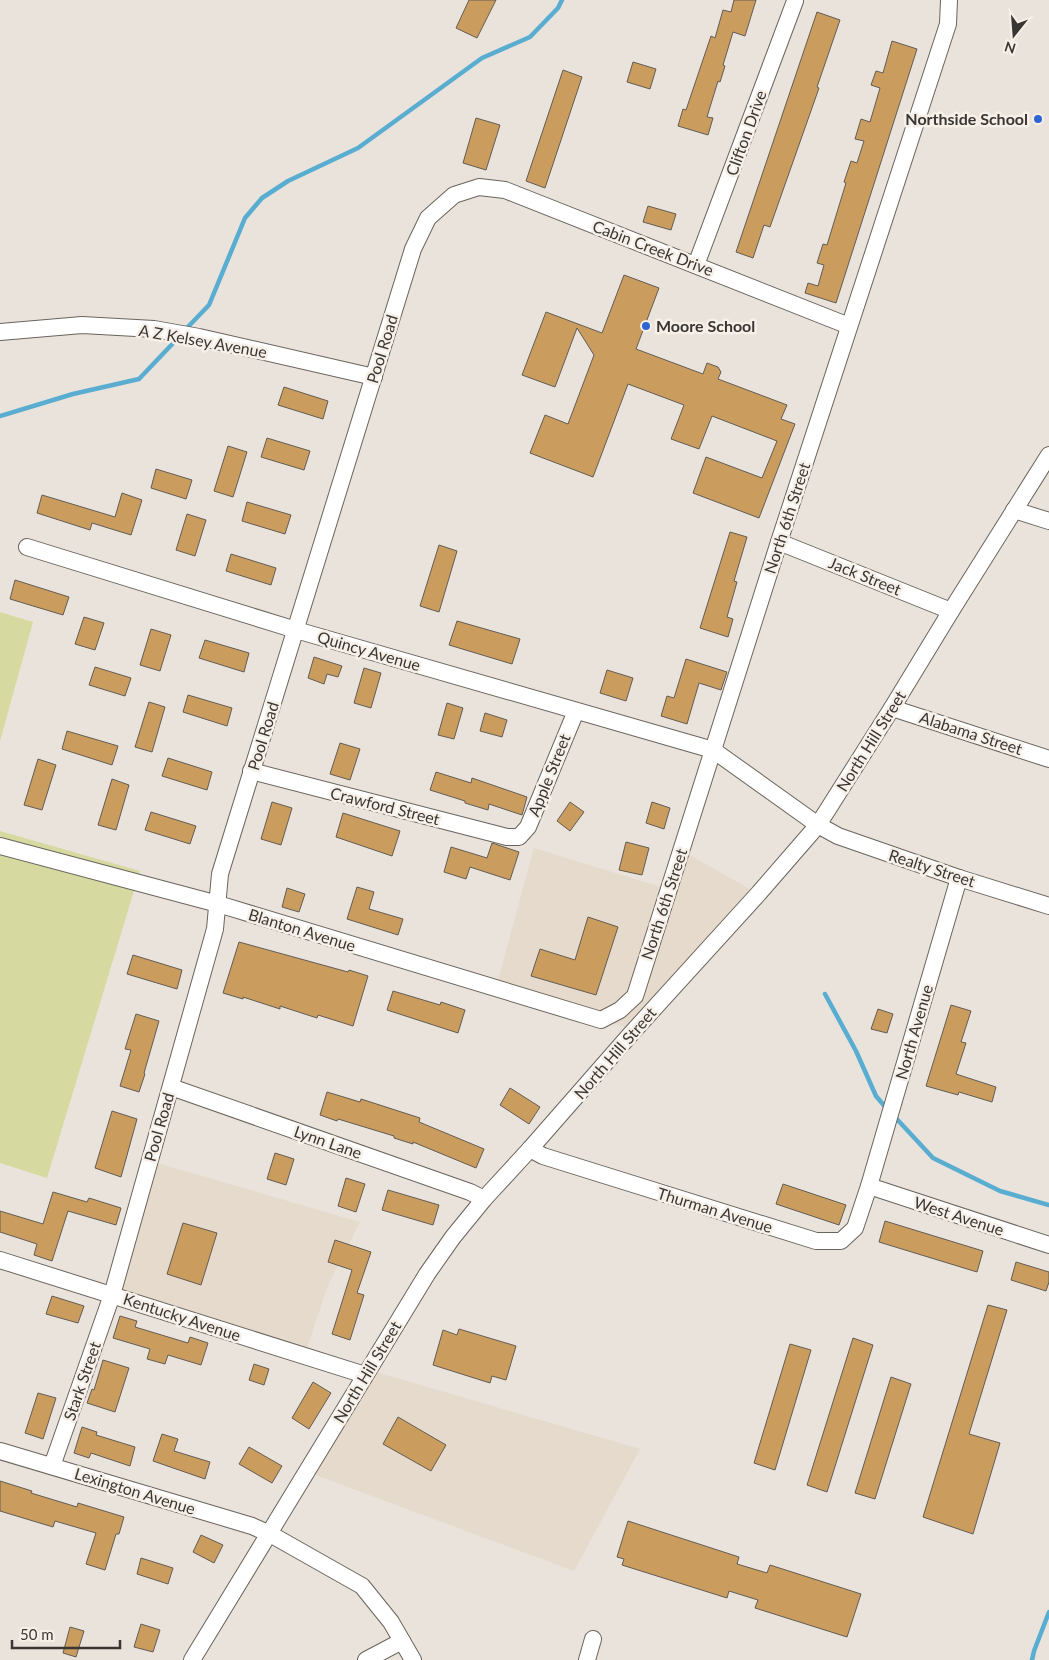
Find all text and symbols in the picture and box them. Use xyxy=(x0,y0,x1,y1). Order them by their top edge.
north arrow xyxy=(989,10,1039,60)
text: N xyxy=(1002,38,1018,58)
street label: Clifton Drive xyxy=(721,88,770,178)
place label: Northside School xyxy=(905,109,1028,128)
marker: Northside School xyxy=(1032,113,1044,125)
street label: Cabin Creek Drive xyxy=(590,216,716,279)
street label: Pool Road xyxy=(362,312,401,385)
place label: Moore School xyxy=(656,316,755,335)
street label: A Z Kelsey Avenue xyxy=(137,320,269,361)
marker: Moore School xyxy=(640,320,652,332)
street label: North 6th Street xyxy=(760,460,814,576)
street label: Jack Street xyxy=(826,552,904,599)
street label: Quincy Avenue xyxy=(315,627,423,674)
street label: North Hill Street xyxy=(832,687,909,795)
street label: Pool Road xyxy=(243,699,282,772)
street label: Alabama Street xyxy=(917,707,1025,758)
street label: Apple Street xyxy=(523,731,574,819)
street label: Crawford Street xyxy=(329,783,442,828)
street label: Realty Street xyxy=(887,845,978,890)
street label: North 6th Street xyxy=(637,846,691,962)
street label: Blanton Avenue xyxy=(246,904,358,955)
street label: North Avenue xyxy=(891,982,936,1082)
street label: North Hill Street xyxy=(570,1003,660,1102)
street label: Pool Road xyxy=(140,1090,177,1163)
street label: Lynn Lane xyxy=(292,1121,365,1162)
street label: Thurman Avenue xyxy=(655,1183,775,1236)
street label: West Avenue xyxy=(912,1192,1006,1239)
street label: Kentucky Avenue xyxy=(121,1289,243,1344)
street label: North Hill Street xyxy=(329,1317,405,1426)
street label: Stark Street xyxy=(59,1339,104,1423)
street label: Lexington Avenue xyxy=(72,1463,198,1518)
scale bar xyxy=(12,1618,120,1650)
text: 50 m xyxy=(20,1625,54,1643)

